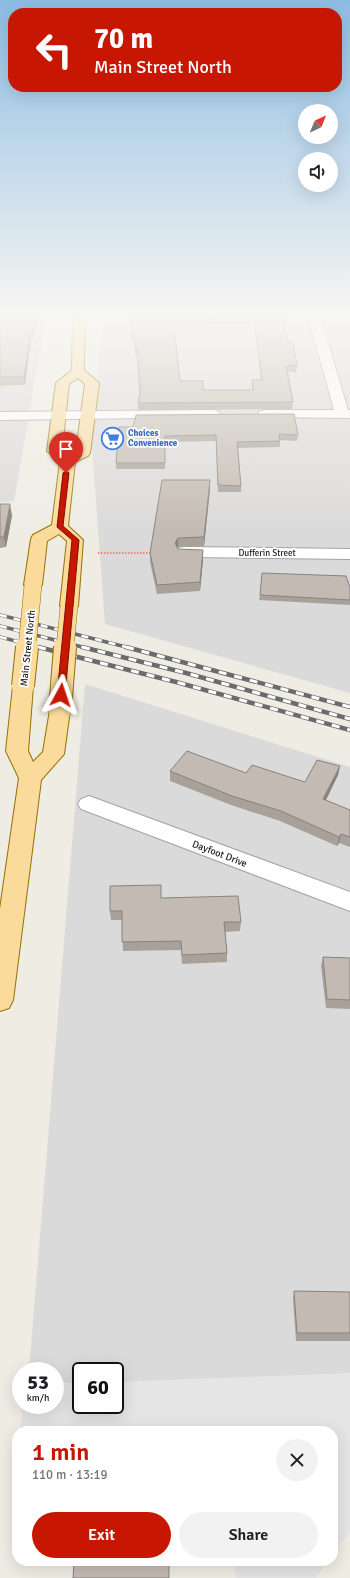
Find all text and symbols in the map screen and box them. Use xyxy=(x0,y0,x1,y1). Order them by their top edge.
text: 70 m xyxy=(94,22,153,56)
icon: left xyxy=(28,24,80,76)
text: Main Street North xyxy=(94,56,232,78)
north arrow xyxy=(298,104,338,144)
map controls xyxy=(298,104,338,192)
button: sound xyxy=(298,152,338,192)
supermarket icon: Choices Convenience xyxy=(100,425,126,451)
place label: Choices Convenience xyxy=(128,428,178,449)
pin xyxy=(49,432,83,473)
icon: arrive xyxy=(55,438,77,460)
street label: Dufferin Street xyxy=(238,548,296,559)
street label: Main Street North xyxy=(18,609,38,687)
position arrow xyxy=(40,674,82,716)
street label: Dayfoot Drive xyxy=(191,838,249,870)
speed limit sign: 60 xyxy=(72,1362,124,1414)
text: 53 xyxy=(27,1370,49,1395)
text: km/h xyxy=(27,1392,49,1404)
text: 1 min xyxy=(32,1437,89,1467)
button: close xyxy=(276,1439,318,1481)
text: 110 m · 13:19 xyxy=(32,1467,108,1483)
button: Exit xyxy=(32,1512,171,1558)
button: Share xyxy=(179,1512,318,1558)

